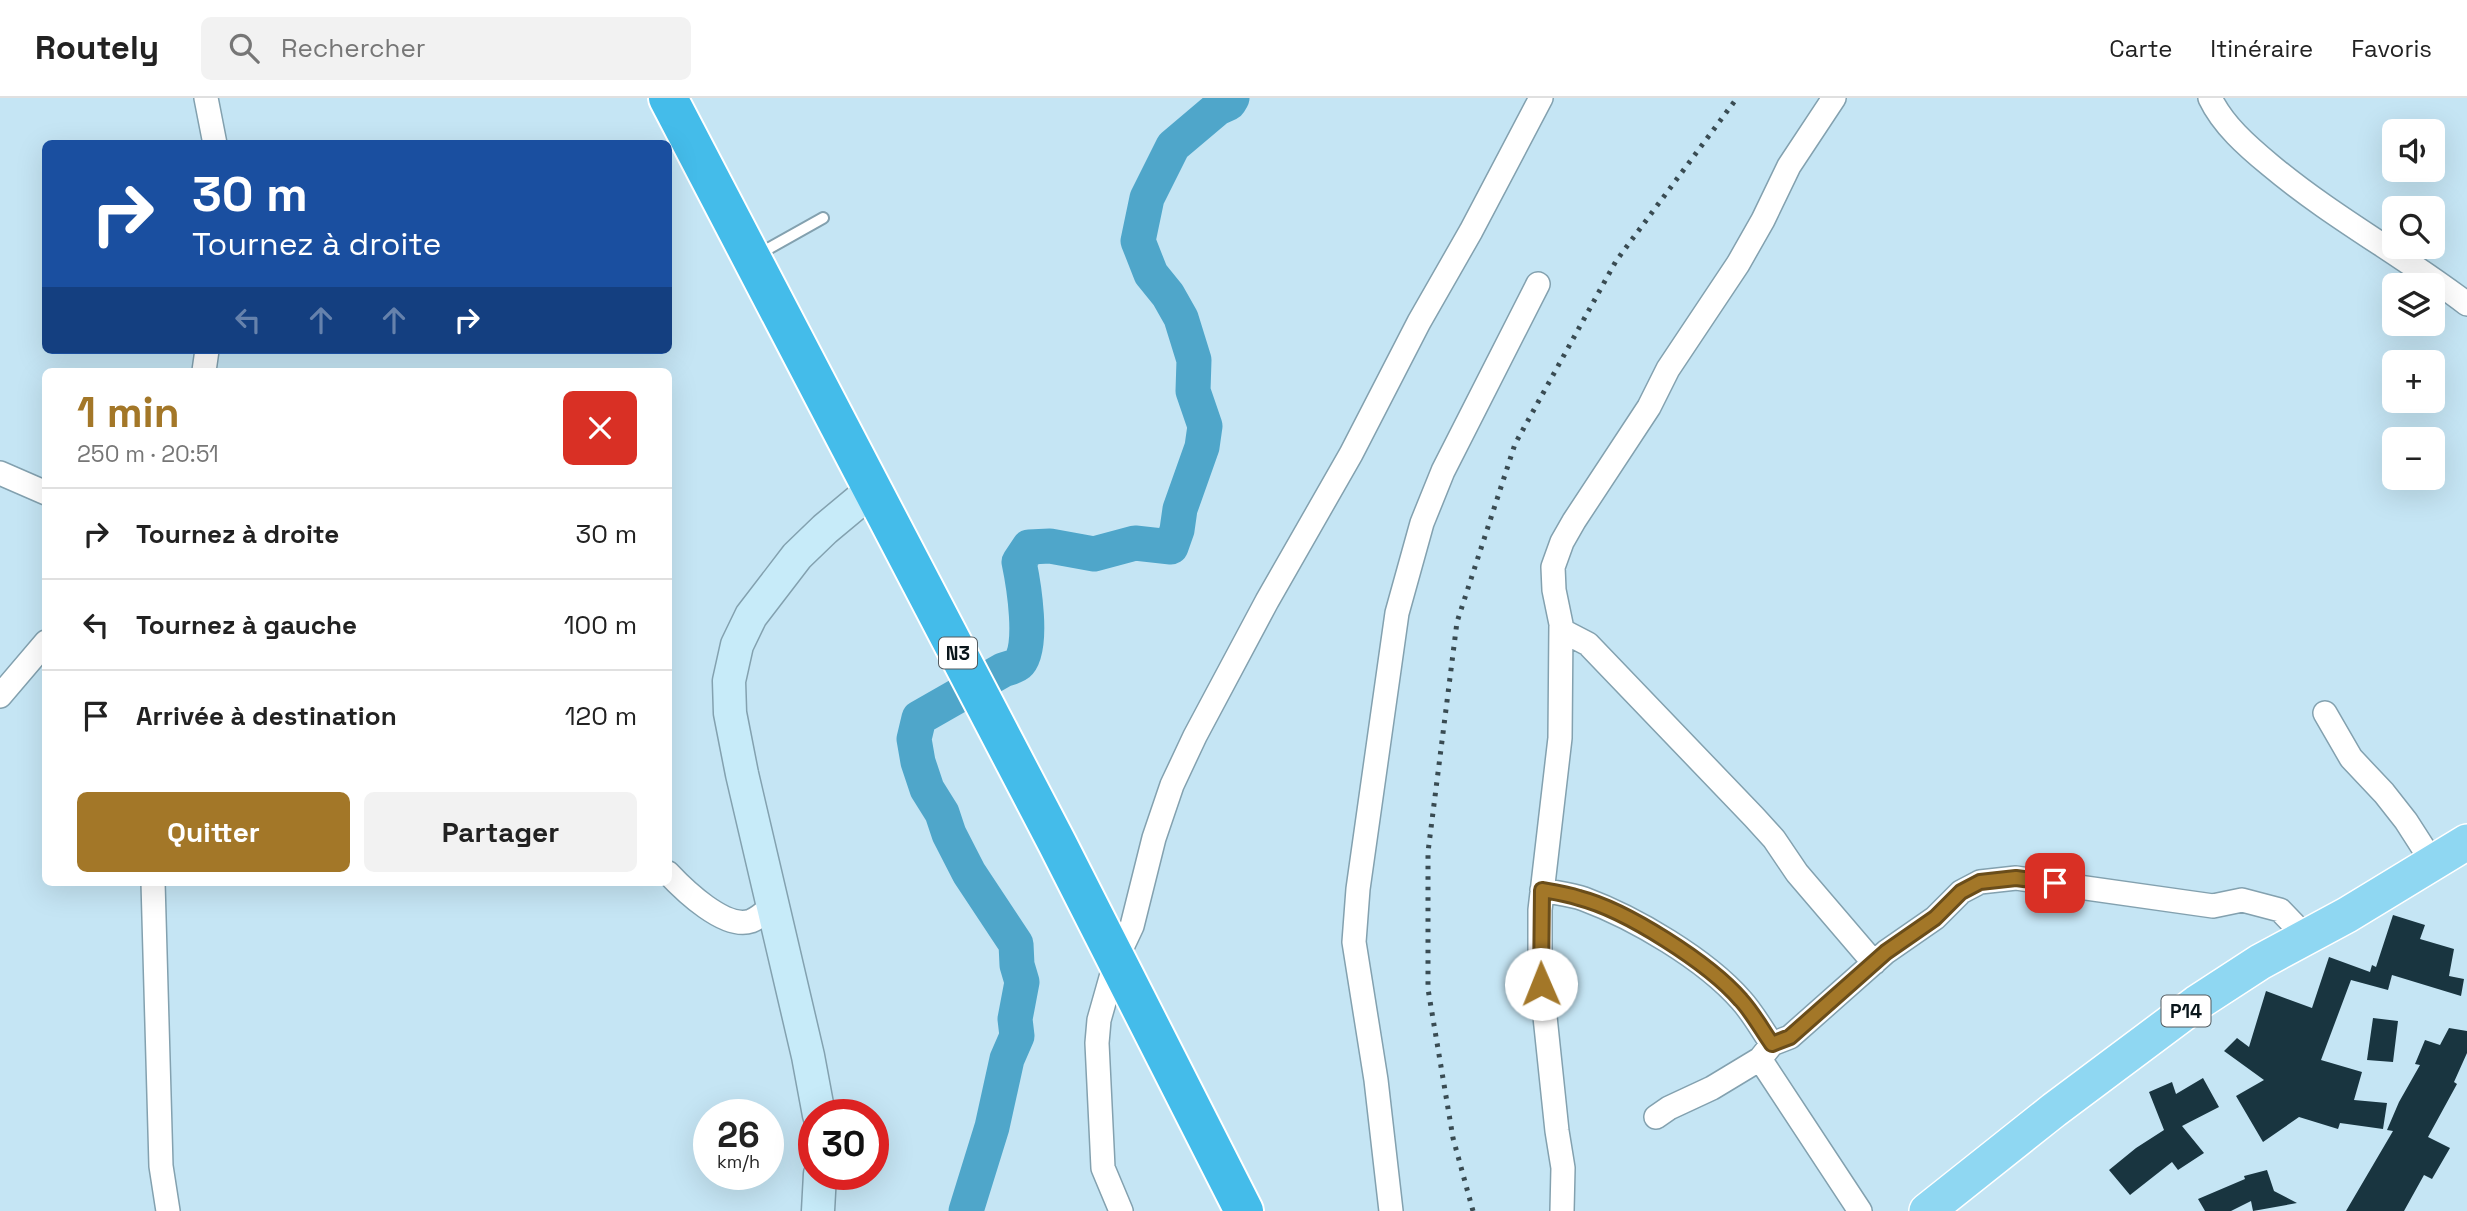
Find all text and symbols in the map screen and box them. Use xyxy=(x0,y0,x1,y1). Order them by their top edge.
search box xyxy=(201,17,691,80)
text: Routely xyxy=(35,27,159,69)
icon: search xyxy=(225,29,263,67)
text: Rechercher xyxy=(281,31,426,65)
text: Carte xyxy=(2109,33,2172,64)
text: Itinéraire xyxy=(2210,33,2313,64)
text: Favoris xyxy=(2351,33,2432,64)
map controls xyxy=(2382,119,2445,490)
button: sound xyxy=(2382,119,2445,182)
text: 30 m xyxy=(192,163,308,225)
icon: right xyxy=(77,168,168,259)
button: search xyxy=(2382,196,2445,259)
text: Tournez à droite xyxy=(192,224,441,264)
button: layers xyxy=(2382,273,2445,336)
icon: left xyxy=(229,301,267,339)
icon: ahead xyxy=(302,301,340,339)
icon: ahead xyxy=(375,301,413,339)
icon: right xyxy=(448,301,486,339)
button: + xyxy=(2382,350,2445,413)
text: 1 min xyxy=(77,386,180,439)
button: close xyxy=(563,391,637,465)
button: − xyxy=(2382,427,2445,490)
text: 250 m · 20:51 xyxy=(77,439,219,469)
icon: right xyxy=(77,515,115,553)
text: Tournez à droite xyxy=(136,517,339,551)
text: 30 m xyxy=(576,517,637,551)
icon: left xyxy=(77,606,115,644)
text: Tournez à gauche xyxy=(136,608,357,642)
text: 100 m xyxy=(564,608,637,642)
road number: N3 xyxy=(939,638,977,668)
icon: arrive xyxy=(77,697,115,735)
text: Arrivée à destination xyxy=(136,699,397,733)
text: 120 m xyxy=(565,699,637,733)
button: Quitter xyxy=(77,792,350,872)
button: Partager xyxy=(364,792,637,872)
pin xyxy=(2025,853,2085,913)
icon: arrive xyxy=(2036,864,2074,902)
position arrow xyxy=(1504,947,1578,1021)
road number: P14 xyxy=(2162,995,2210,1026)
speed limit sign: 30 xyxy=(798,1099,889,1190)
text: 26 xyxy=(717,1113,760,1157)
text: km/h xyxy=(717,1150,760,1173)

